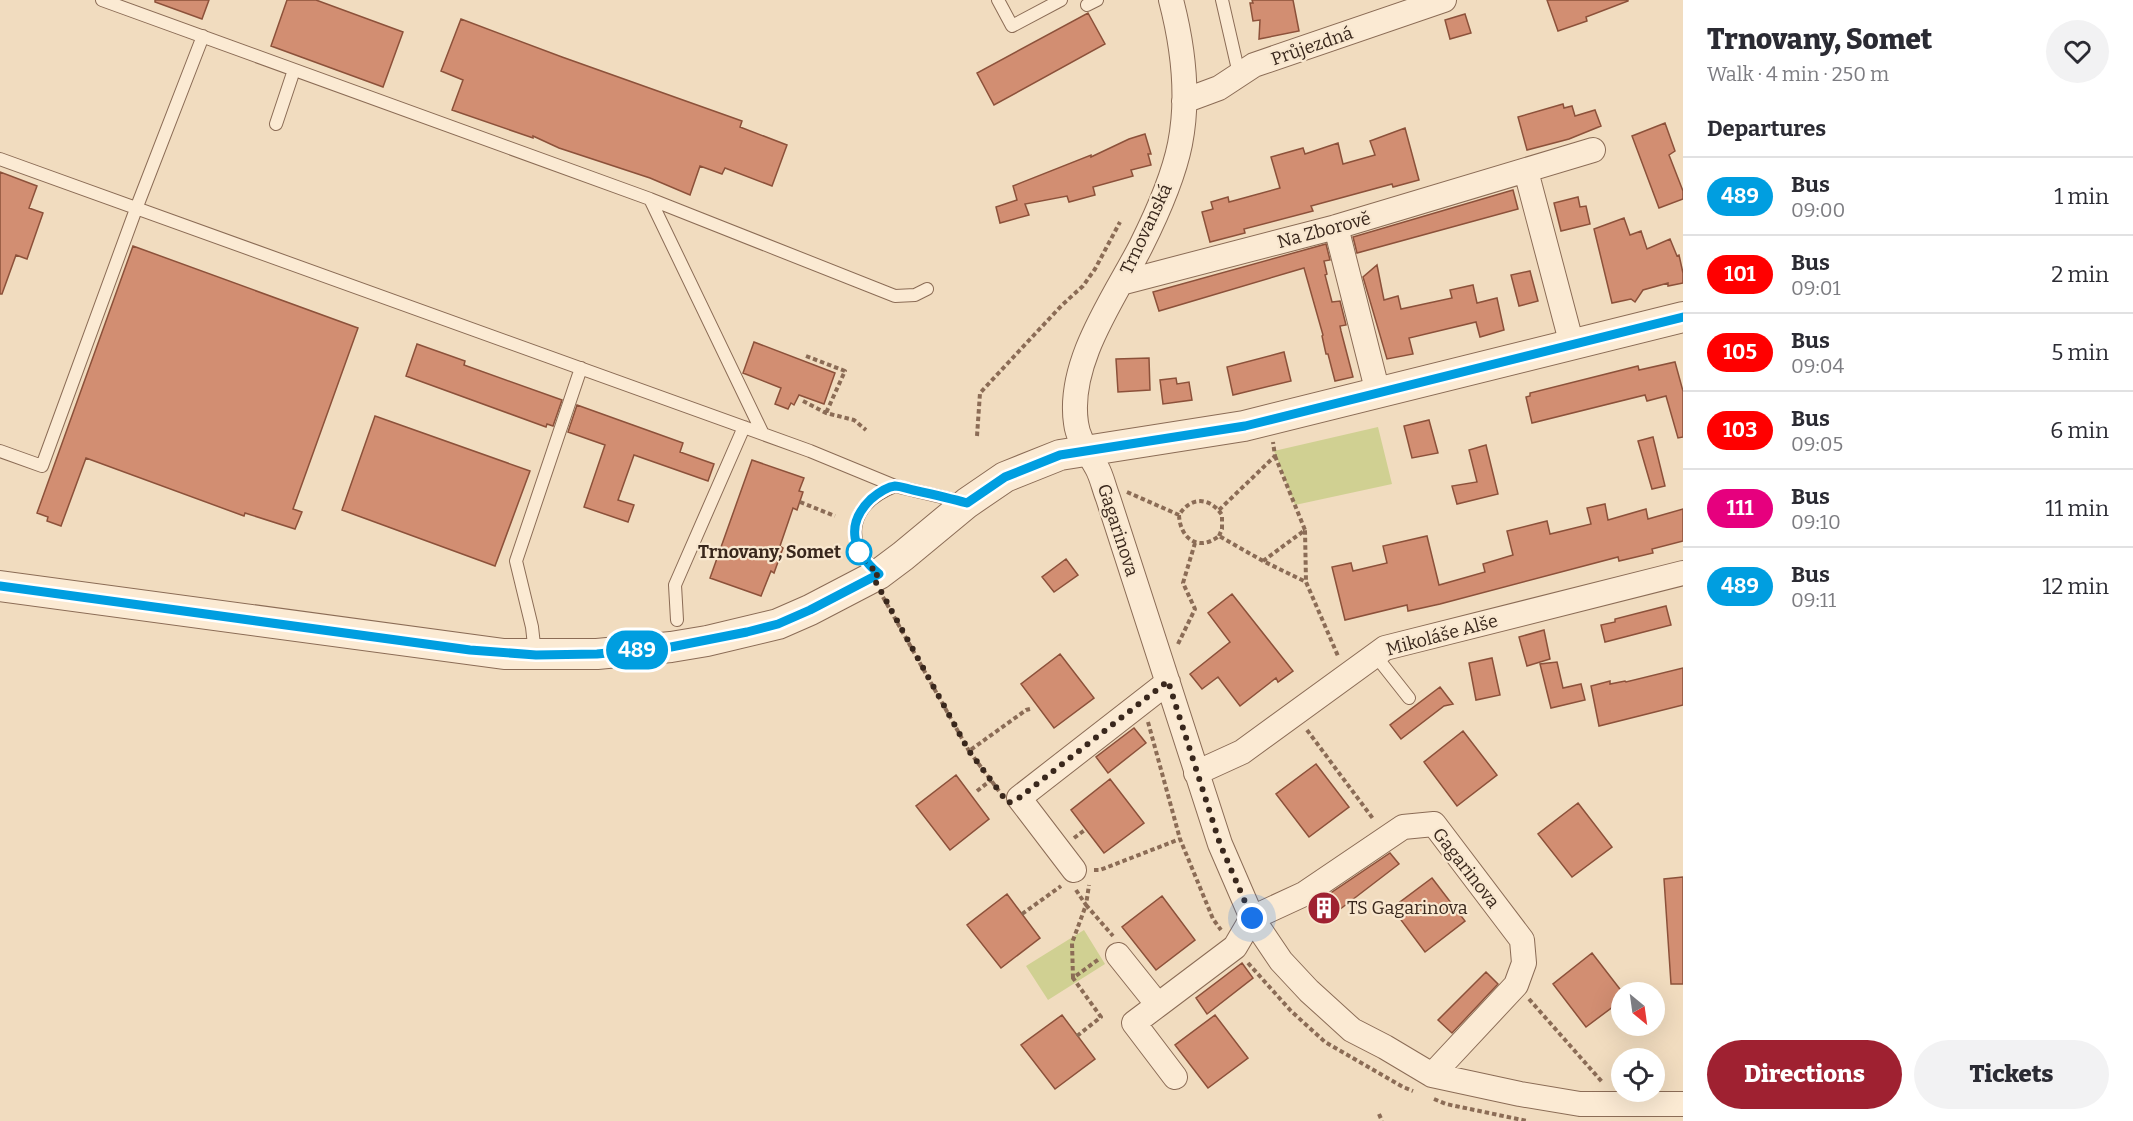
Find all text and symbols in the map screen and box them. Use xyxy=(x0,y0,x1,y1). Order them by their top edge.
button: heart xyxy=(2046,20,2109,83)
street label: Průjezdná xyxy=(1268,22,1356,70)
text: Trnovany, Somet xyxy=(1707,23,1932,56)
text: Walk · 4 min · 250 m xyxy=(1707,62,1889,86)
text: Departures xyxy=(1707,115,1826,142)
text: Bus xyxy=(1791,171,1830,198)
street label: Trnovanská xyxy=(1115,180,1177,278)
text: 489 xyxy=(1721,183,1759,209)
text: 1 min xyxy=(2054,183,2109,210)
text: 09:00 xyxy=(1791,198,1845,222)
street label: Na Zborově xyxy=(1275,207,1373,253)
text: Bus xyxy=(1791,249,1830,276)
text: 101 xyxy=(1724,261,1756,287)
text: 2 min xyxy=(2051,261,2109,288)
text: 09:01 xyxy=(1791,276,1841,300)
text: Bus xyxy=(1791,327,1830,354)
text: 105 xyxy=(1723,339,1757,365)
text: 5 min xyxy=(2051,339,2109,366)
text: 09:04 xyxy=(1791,354,1844,378)
text: Bus xyxy=(1791,405,1830,432)
text: 103 xyxy=(1723,417,1757,443)
text: 6 min xyxy=(2050,417,2109,444)
text: 09:05 xyxy=(1791,432,1843,456)
street label: Gagarinova xyxy=(1093,481,1143,579)
text: Bus xyxy=(1791,483,1830,510)
text: 111 xyxy=(1726,495,1754,521)
text: 11 min xyxy=(2045,495,2109,522)
text: 09:10 xyxy=(1791,510,1841,534)
marker: Trnovany, Somet xyxy=(846,539,872,565)
place label: Trnovany, Somet xyxy=(698,541,841,563)
text: Bus xyxy=(1791,561,1830,588)
text: 489 xyxy=(1721,573,1759,599)
text: 12 min xyxy=(2042,573,2109,600)
text: 09:11 xyxy=(1791,588,1836,612)
street label: Mikoláše Alše xyxy=(1384,610,1500,660)
line badge: 489 xyxy=(602,630,672,670)
text: 489 xyxy=(618,637,656,663)
street label: Gagarinova xyxy=(1428,823,1504,913)
building icon: TS Gagarinova xyxy=(1306,890,1342,926)
place label: TS Gagarinova xyxy=(1347,897,1468,919)
your location xyxy=(1237,903,1267,933)
north arrow xyxy=(1611,982,1665,1036)
map controls xyxy=(1611,982,1665,1102)
button: Directions xyxy=(1707,1040,1902,1109)
button: Tickets xyxy=(1914,1040,2109,1109)
button: locate xyxy=(1611,1048,1665,1102)

